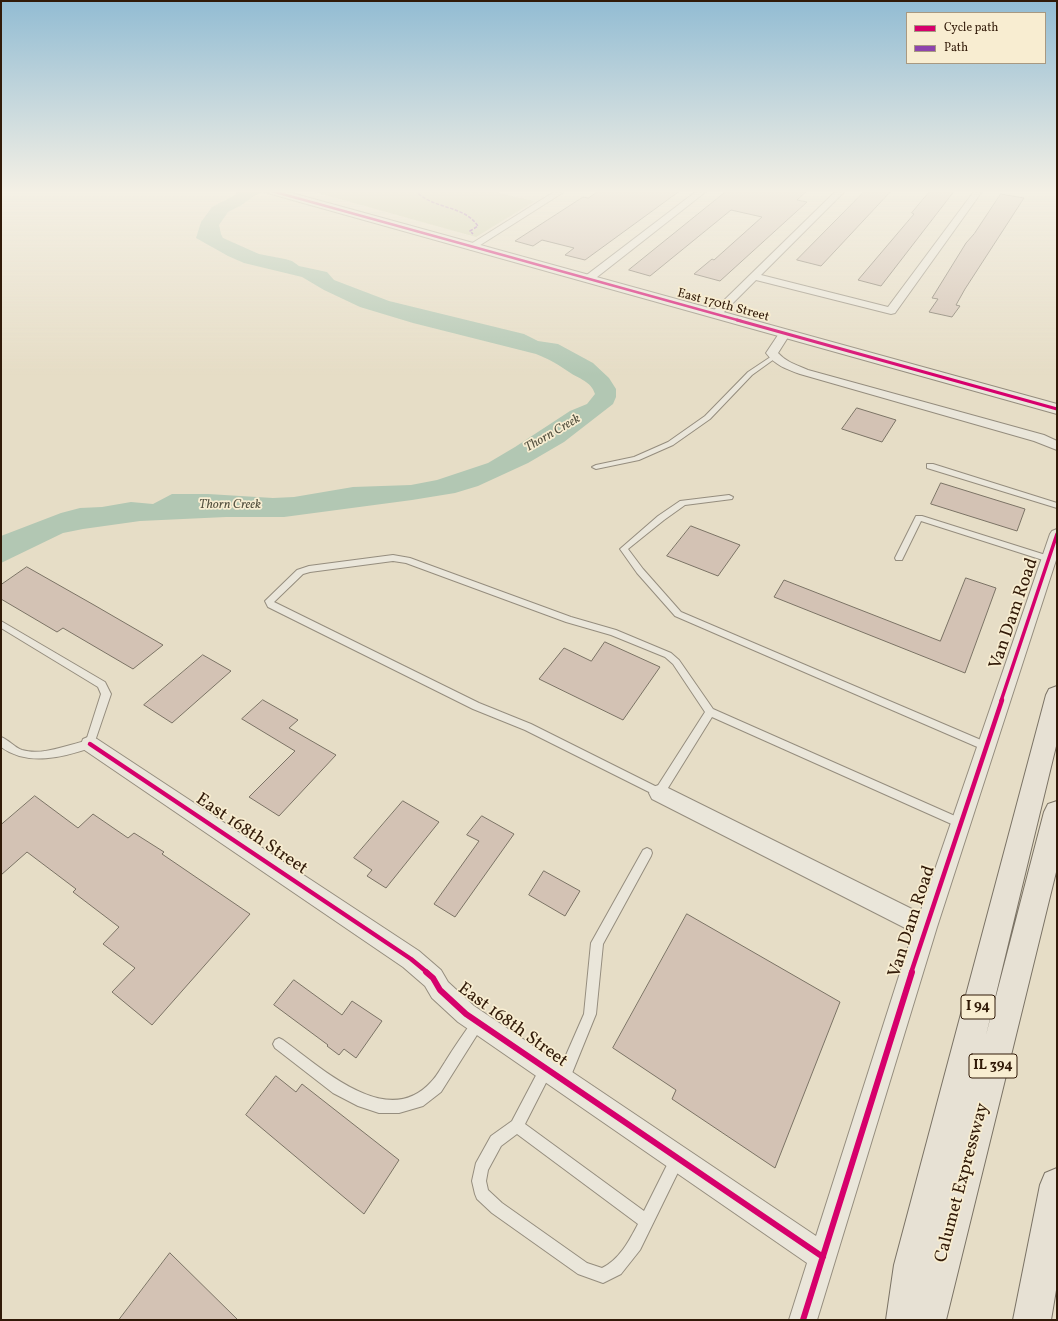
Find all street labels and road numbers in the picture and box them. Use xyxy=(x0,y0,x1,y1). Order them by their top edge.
street label: East 170th Street xyxy=(675,286,771,326)
street label: Van Dam Road xyxy=(986,555,1044,673)
street label: East 168th Street xyxy=(191,790,311,880)
street label: Van Dam Road xyxy=(885,863,941,981)
street label: East 168th Street xyxy=(453,979,571,1073)
road number: I 94 xyxy=(961,995,995,1019)
road number: IL 394 xyxy=(969,1054,1017,1078)
street label: Calumet Expressway xyxy=(931,1101,995,1265)

